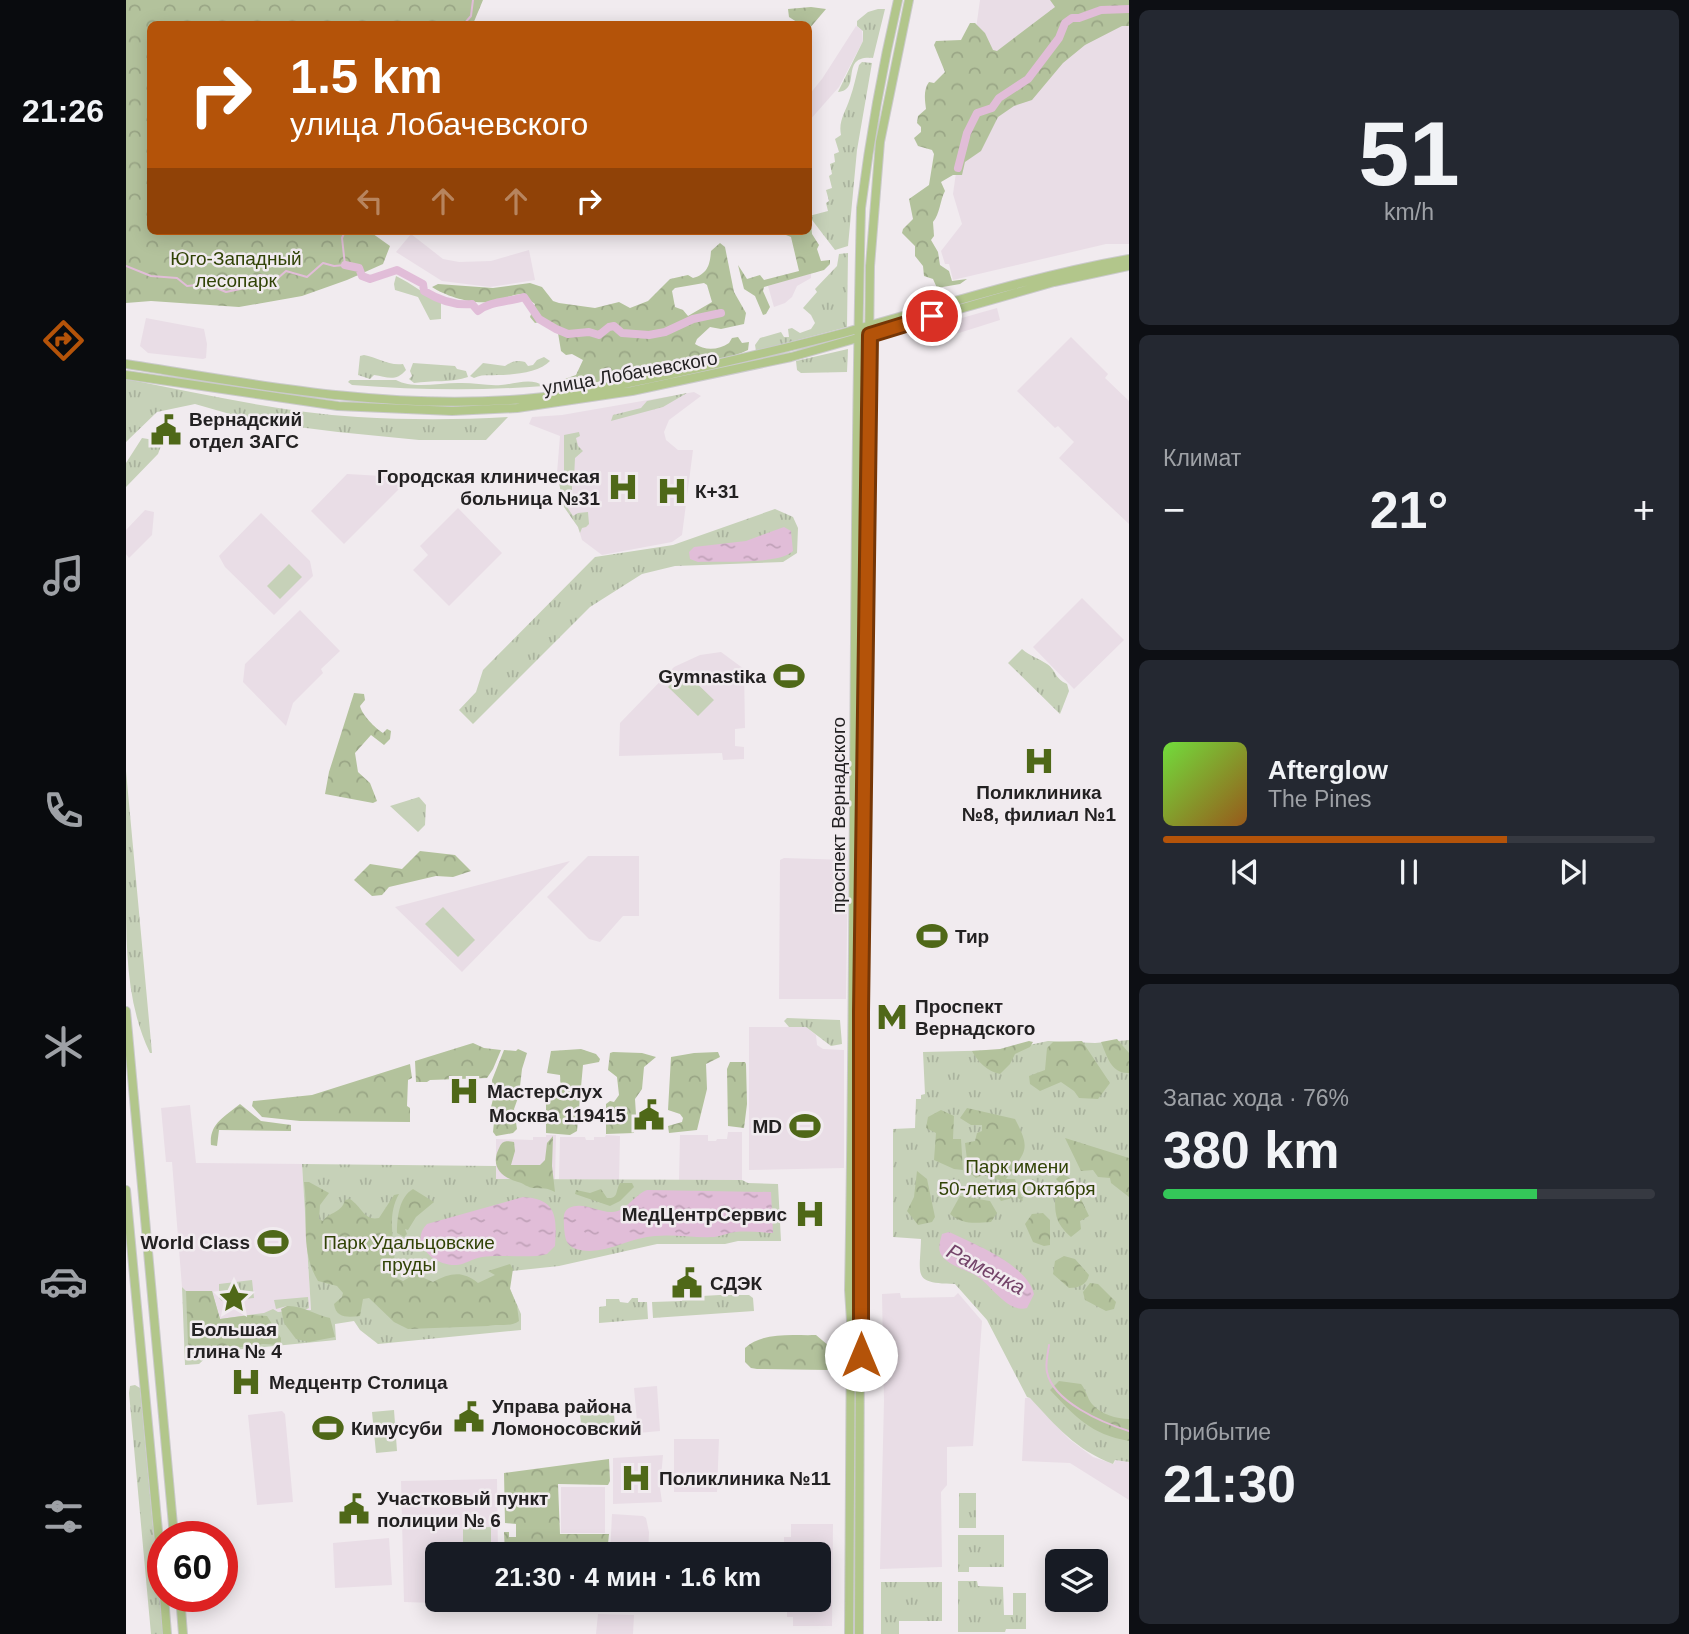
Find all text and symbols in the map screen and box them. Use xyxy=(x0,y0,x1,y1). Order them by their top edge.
icon: right xyxy=(175,49,266,140)
text: 1.5 km xyxy=(290,49,443,103)
text: 21:26 xyxy=(22,93,104,129)
text: 51 xyxy=(1358,103,1460,204)
text: улица Лобачевского xyxy=(290,106,588,142)
icon: left xyxy=(351,182,389,220)
icon: ahead xyxy=(424,182,462,220)
icon: ahead xyxy=(497,182,535,220)
icon: right xyxy=(570,182,608,220)
text: km/h xyxy=(1384,199,1434,225)
park label: Юго-Западный лесопарк xyxy=(170,248,302,291)
pin xyxy=(902,286,962,346)
icon: arrive xyxy=(913,297,951,335)
icon: directions xyxy=(39,316,88,365)
street label: улица Лобачевского xyxy=(541,347,719,399)
place label: Вернадский отдел ЗАГС xyxy=(189,409,302,452)
public building icon: Вернадский отдел ЗАГС xyxy=(149,413,183,447)
text: Климат xyxy=(1163,445,1241,471)
place label: Городская клиническая больница №31 xyxy=(377,466,600,509)
hospital icon: Городская клиническая больница №31 xyxy=(606,470,640,504)
hospital icon: К+31 xyxy=(655,474,689,508)
place label: К+31 xyxy=(695,481,739,502)
text: 21° xyxy=(1370,481,1448,539)
text: − xyxy=(1163,489,1185,531)
text: + xyxy=(1633,489,1655,531)
icon: music xyxy=(39,551,88,600)
sports icon: Gymnastika xyxy=(772,659,806,693)
place label: Gymnastika xyxy=(658,666,766,687)
street label: проспект Вернадского xyxy=(828,717,849,913)
hospital icon: Поликлиника №8, филиал №1 xyxy=(1022,744,1056,778)
text: Afterglow xyxy=(1268,755,1388,785)
place label: Поликлиника №8, филиал №1 xyxy=(962,782,1116,825)
icon: phone xyxy=(39,786,88,835)
text: The Pines xyxy=(1268,786,1372,812)
icon: previous xyxy=(1226,853,1264,891)
icon: pause xyxy=(1390,853,1428,891)
icon: next xyxy=(1554,853,1592,891)
sports icon: Тир xyxy=(915,919,949,953)
place label: Тир xyxy=(955,926,989,947)
place label: Проспект Вернадского xyxy=(915,996,1035,1039)
metro station icon: Проспект Вернадского xyxy=(875,1000,909,1034)
icon: climate xyxy=(39,1022,88,1071)
hospital icon: МастерСлух xyxy=(447,1074,481,1108)
place label: МастерСлух xyxy=(487,1081,603,1102)
text: Запас хода · 76% xyxy=(1163,1085,1349,1111)
public building icon: Москва 119415 xyxy=(632,1098,666,1132)
place label: Москва 119415 xyxy=(489,1105,626,1126)
sports icon: MD xyxy=(788,1109,822,1143)
place label: MD xyxy=(752,1116,782,1137)
text: 380 km xyxy=(1163,1121,1339,1179)
park label: Парк имени 50-летия Октября xyxy=(938,1156,1096,1199)
hospital icon: МедЦентрСервис xyxy=(793,1197,827,1231)
place label: МедЦентрСервис xyxy=(622,1204,787,1225)
sports icon: World Class xyxy=(256,1225,290,1259)
place label: World Class xyxy=(141,1232,250,1253)
park label: Парк Удальцовские пруды xyxy=(323,1232,495,1275)
water label: Раменка xyxy=(943,1239,1029,1299)
icon: car xyxy=(39,1257,88,1306)
public building icon: СДЭК xyxy=(670,1266,704,1300)
place label: СДЭК xyxy=(710,1273,763,1294)
place icon: Большая глина № 4 xyxy=(217,1281,251,1315)
position arrow xyxy=(824,1318,898,1392)
place label: Большая глина № 4 xyxy=(186,1319,282,1362)
hospital icon: Медцентр Столица xyxy=(229,1365,263,1399)
place label: Медцентр Столица xyxy=(269,1372,448,1393)
place label: Управа района Ломоносовский xyxy=(492,1396,642,1439)
public building icon: Управа района Ломоносовский xyxy=(452,1400,486,1434)
sports icon: Кимусуби xyxy=(311,1411,345,1445)
place label: Кимусуби xyxy=(351,1418,443,1439)
text: Прибытие xyxy=(1163,1419,1271,1445)
text: 21:30 xyxy=(1163,1455,1296,1513)
hospital icon: Поликлиника №11 xyxy=(619,1461,653,1495)
place label: Поликлиника №11 xyxy=(659,1468,831,1489)
place label: Участковый пункт полиции № 6 xyxy=(377,1488,548,1531)
icon: filters xyxy=(39,1492,88,1541)
public building icon: Участковый пункт полиции № 6 xyxy=(337,1492,371,1526)
speed limit sign: 60 xyxy=(147,1521,238,1612)
map controls xyxy=(1045,1549,1108,1612)
button: layers xyxy=(1045,1549,1108,1612)
text: 21:30 · 4 мин · 1.6 km xyxy=(495,1562,761,1592)

